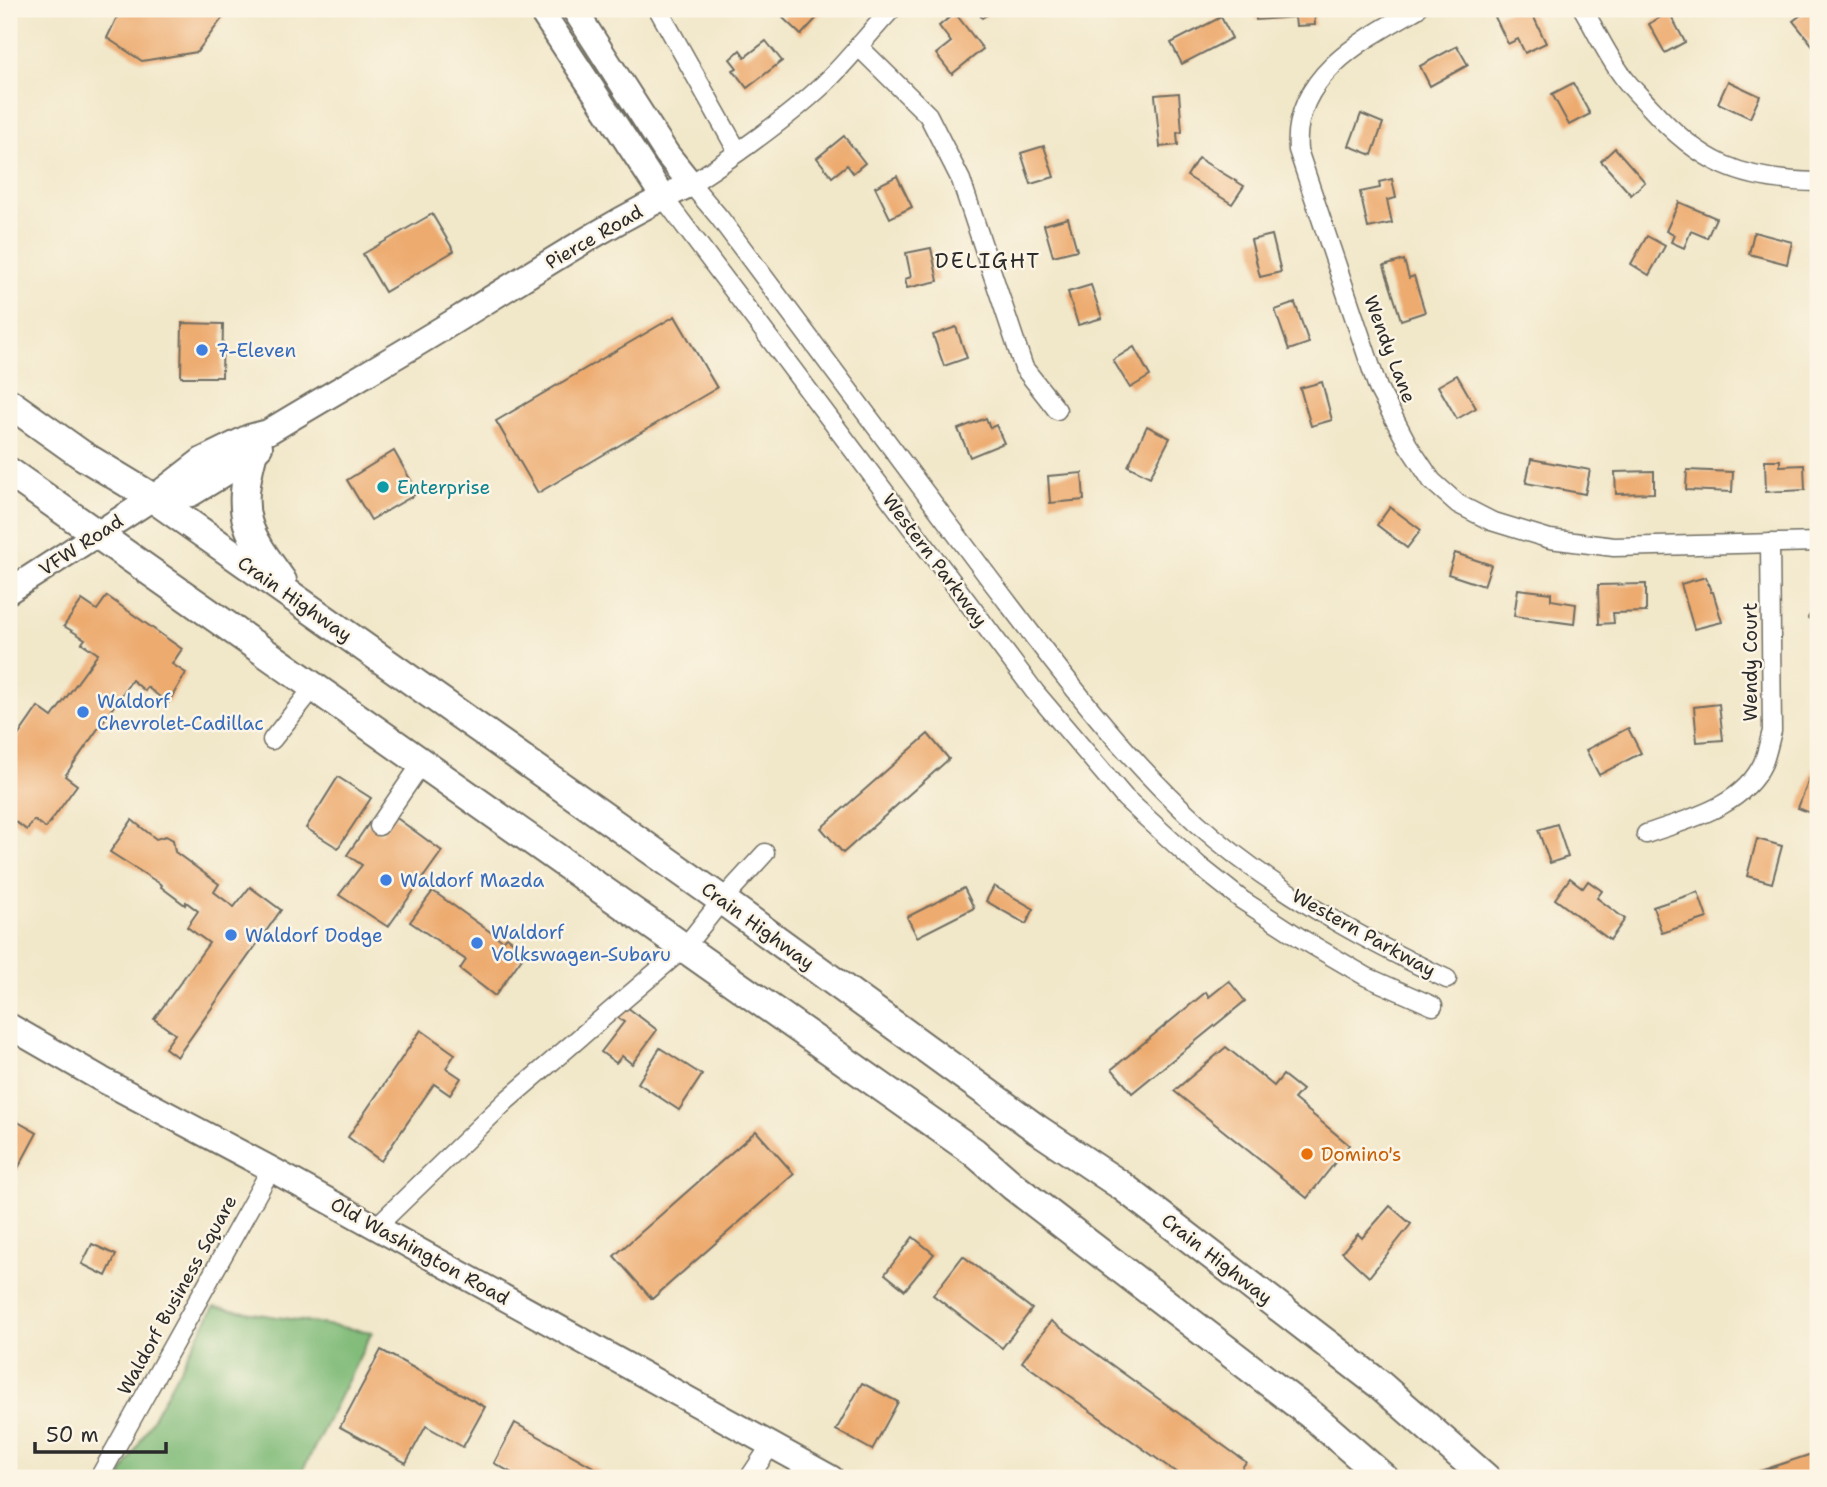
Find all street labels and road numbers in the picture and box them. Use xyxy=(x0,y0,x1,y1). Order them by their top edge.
street label: Pierce Road xyxy=(541,199,647,275)
street label: Wendy Lane xyxy=(1358,292,1422,406)
street label: Western Parkway xyxy=(877,488,993,632)
street label: VFW Road xyxy=(34,508,128,582)
street label: Crain Highway xyxy=(233,550,357,648)
street label: Wendy Court xyxy=(1738,602,1763,722)
street label: Crain Highway xyxy=(696,876,820,976)
street label: Western Parkway xyxy=(1288,883,1440,983)
street label: Waldorf Business Square xyxy=(112,1191,242,1399)
street label: Old Washington Road xyxy=(326,1191,514,1311)
street label: Crain Highway xyxy=(1156,1208,1278,1310)

